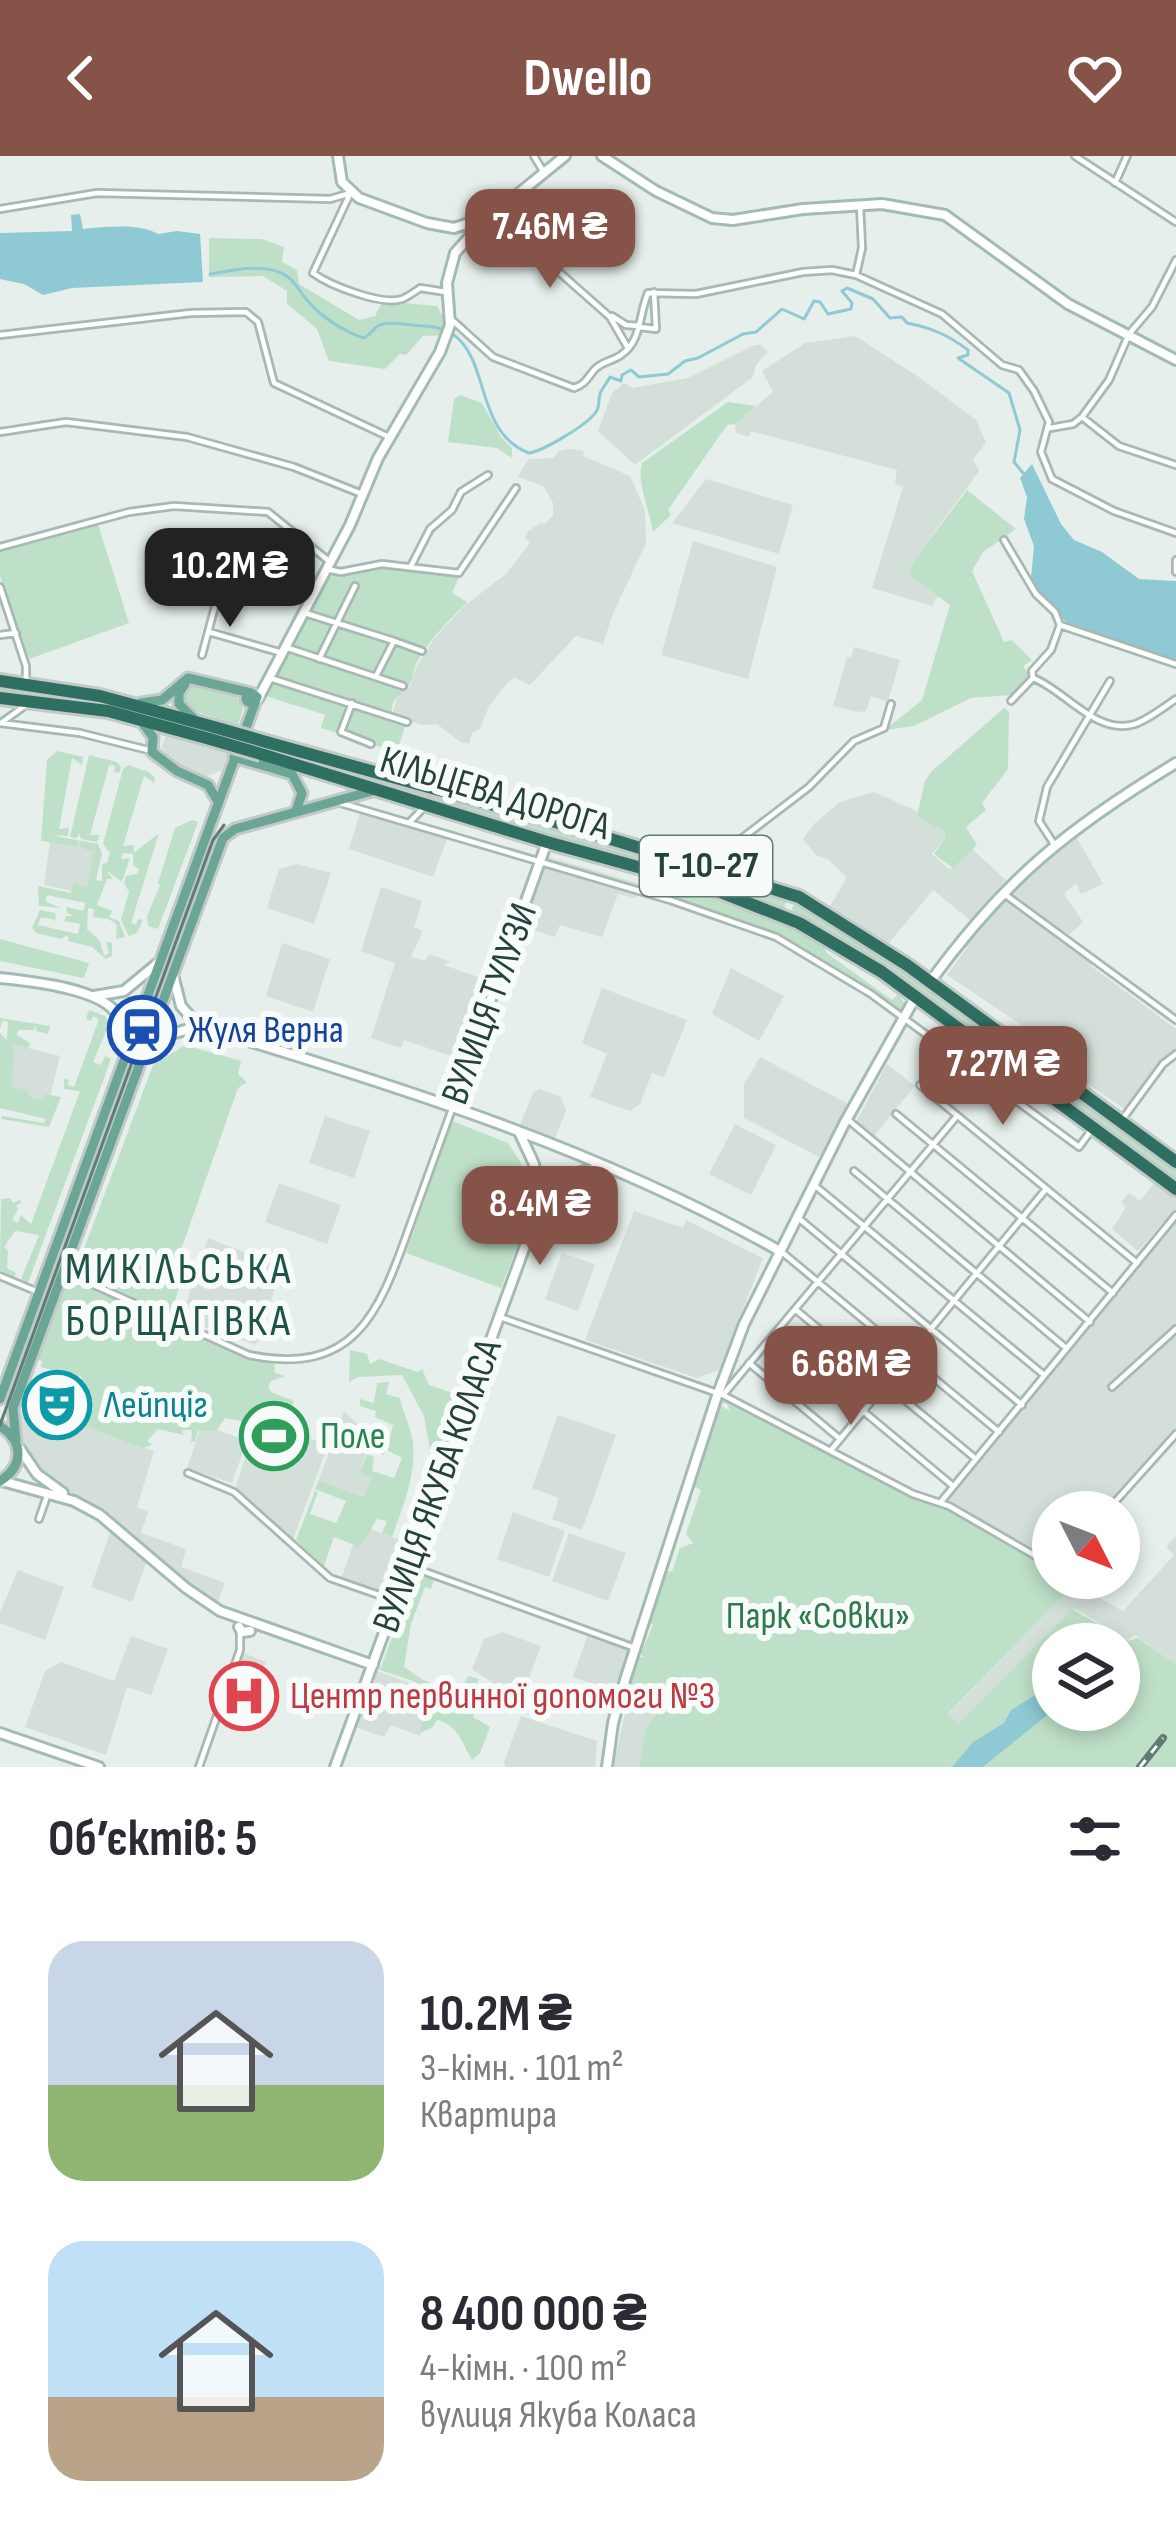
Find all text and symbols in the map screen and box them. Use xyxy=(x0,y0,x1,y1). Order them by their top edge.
icon: back xyxy=(48,45,114,111)
icon: heart xyxy=(1062,45,1128,111)
text: Dwello xyxy=(524,46,652,111)
pin: 7.46M ₴ xyxy=(439,189,661,291)
text: 7.46M ₴ xyxy=(492,204,608,251)
pin: 10.2M ₴ xyxy=(119,528,341,630)
text: 10.2M ₴ xyxy=(172,543,288,590)
street label: КІЛЬЦЕВА ДОРОГА xyxy=(375,737,616,851)
road number: Т-10-27 xyxy=(640,836,772,896)
street label: ВУЛИЦЯ ТУЛУЗИ xyxy=(432,897,548,1111)
station icon: Жуля Верна xyxy=(107,995,177,1065)
place label: Жуля Верна xyxy=(188,1007,344,1054)
pin: 7.27M ₴ xyxy=(892,1026,1114,1128)
text: 7.27M ₴ xyxy=(946,1041,1060,1088)
pin: 8.4M ₴ xyxy=(442,1166,638,1268)
text: 8.4M ₴ xyxy=(489,1181,591,1228)
district label: МИКІЛЬСЬКА БОРЩАГІВКА xyxy=(65,1242,293,1349)
pin: 6.68M ₴ xyxy=(740,1326,962,1428)
street label: ВУЛИЦЯ ЯКУБА КОЛАСА xyxy=(363,1333,513,1639)
text: 6.68M ₴ xyxy=(791,1341,911,1388)
theatre icon: Лейпціг xyxy=(22,1370,92,1440)
place label: Лейпціг xyxy=(103,1382,208,1429)
sports icon: Поле xyxy=(239,1401,309,1471)
place label: Поле xyxy=(320,1413,385,1460)
north arrow xyxy=(1032,1491,1140,1599)
map controls xyxy=(1032,1491,1140,1731)
park label: Парк «Совки» xyxy=(726,1593,910,1640)
button: layers xyxy=(1032,1623,1140,1731)
hospital icon: Центр первинної допомоги №3 xyxy=(209,1661,279,1731)
place label: Центр первинної допомоги №3 xyxy=(290,1673,715,1720)
icon: filters xyxy=(1062,1806,1128,1872)
text: Об’єктів: 5 xyxy=(48,1809,257,1870)
text: 10.2M ₴ xyxy=(420,1984,572,2045)
icon: home xyxy=(144,1989,288,2133)
text: 3-кімн. · 101 m² xyxy=(420,2045,624,2092)
text: Квартира xyxy=(420,2092,557,2139)
text: 8 400 000 ₴ xyxy=(420,2284,647,2345)
icon: home xyxy=(144,2289,288,2433)
text: 4-кімн. · 100 m² xyxy=(420,2345,627,2392)
text: вулиця Якуба Коласа xyxy=(420,2392,697,2439)

